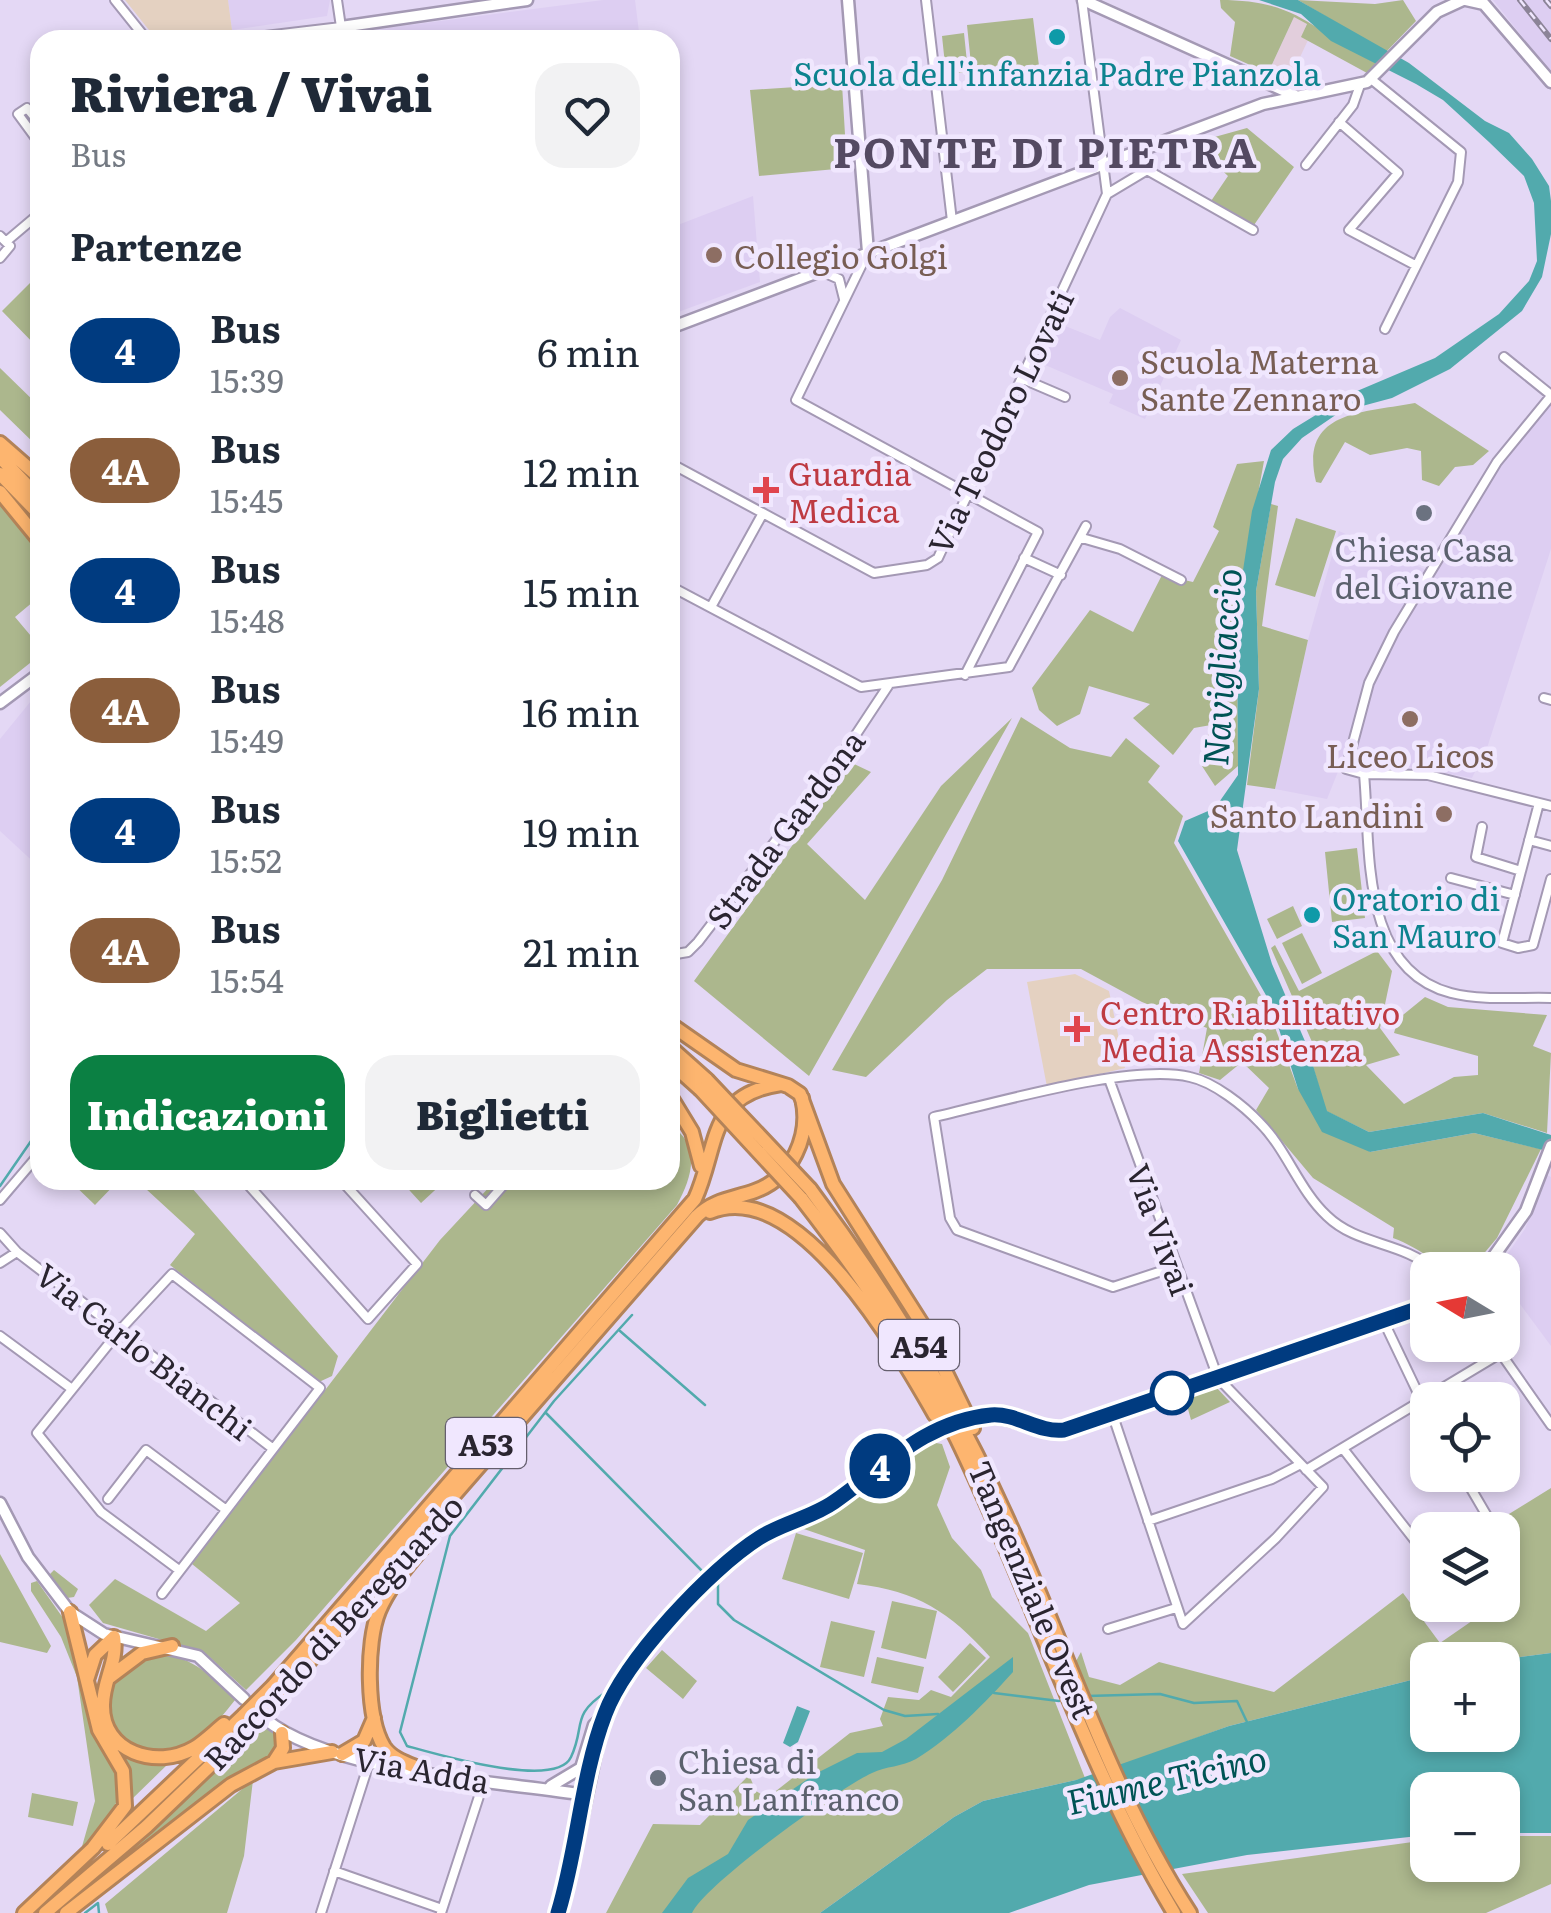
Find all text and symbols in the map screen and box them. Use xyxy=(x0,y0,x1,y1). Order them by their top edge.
marker: Scuola dell'infanzia Padre Pianzola xyxy=(1046,26,1068,48)
place label: Scuola dell'infanzia Padre Pianzola xyxy=(793,48,1322,96)
text: Riviera / Vivai xyxy=(70,56,432,127)
button: heart xyxy=(535,63,640,168)
district label: PONTE DI PIETRA xyxy=(833,119,1259,181)
text: Bus xyxy=(70,129,126,177)
text: Partenze xyxy=(70,216,242,273)
place label: Collegio Golgi xyxy=(734,231,948,279)
marker: Collegio Golgi xyxy=(703,244,725,266)
street label: Via Teodoro Lovati xyxy=(914,281,1084,561)
text: Bus xyxy=(210,298,281,355)
text: 6 min xyxy=(537,322,640,379)
text: 4 xyxy=(114,324,136,376)
place label: Scuola Materna Sante Zennaro xyxy=(1140,336,1379,421)
text: 15:39 xyxy=(210,355,284,403)
marker: Scuola Materna Sante Zennaro xyxy=(1109,367,1131,389)
text: Bus xyxy=(210,418,281,475)
text: 12 min xyxy=(523,442,640,499)
text: 4A xyxy=(101,444,149,496)
place label: Guardia Medica xyxy=(788,448,912,533)
text: 15:45 xyxy=(210,475,283,523)
marker: Guardia Medica xyxy=(753,477,779,503)
marker: Chiesa Casa del Giovane xyxy=(1413,502,1435,524)
place label: Chiesa Casa del Giovane xyxy=(1335,524,1514,609)
text: Bus xyxy=(210,538,281,595)
text: 15 min xyxy=(523,562,640,619)
text: 4 xyxy=(114,564,136,616)
water label: Navigliaccio xyxy=(1187,566,1253,768)
text: 15:48 xyxy=(210,595,285,643)
text: Bus xyxy=(210,658,281,715)
text: 16 min xyxy=(522,682,640,739)
text: 4A xyxy=(101,684,149,736)
marker: Liceo Licos xyxy=(1399,708,1421,730)
text: 15:49 xyxy=(210,715,284,763)
street label: Strada Gardona xyxy=(693,718,875,938)
place label: Liceo Licos xyxy=(1326,730,1494,778)
text: Bus xyxy=(210,778,281,835)
place label: Santo Landini xyxy=(1210,790,1424,838)
text: 19 min xyxy=(522,802,640,859)
marker: Santo Landini xyxy=(1433,803,1455,825)
text: 4 xyxy=(114,804,136,856)
text: 15:52 xyxy=(210,835,282,883)
place label: Oratorio di San Mauro xyxy=(1332,873,1500,958)
text: Bus xyxy=(210,898,281,955)
marker: Oratorio di San Mauro xyxy=(1301,904,1323,926)
text: 21 min xyxy=(523,922,640,979)
text: 4A xyxy=(101,924,149,976)
text: 15:54 xyxy=(210,955,284,1003)
place label: Centro Riabilitativo Media Assistenza xyxy=(1100,987,1400,1072)
marker: Centro Riabilitativo Media Assistenza xyxy=(1064,1016,1090,1042)
button: Indicazioni xyxy=(70,1055,345,1170)
button: Biglietti xyxy=(365,1055,640,1170)
street label: Via Vivai xyxy=(1116,1157,1208,1301)
street label: Via Carlo Bianchi xyxy=(26,1250,264,1450)
north arrow xyxy=(1410,1252,1520,1362)
map controls xyxy=(1410,1252,1520,1882)
road number: A54 xyxy=(879,1320,959,1370)
unlabelled marker xyxy=(1151,1372,1193,1414)
button: locate xyxy=(1410,1382,1520,1492)
road number: A53 xyxy=(446,1418,526,1468)
line badge: 4 xyxy=(848,1434,912,1498)
text: 4 xyxy=(869,1440,891,1492)
street label: Tangenziale Ovest xyxy=(958,1452,1110,1726)
street label: Raccordo di Bereguardo xyxy=(191,1482,473,1780)
button: layers xyxy=(1410,1512,1520,1622)
button: + xyxy=(1410,1642,1520,1752)
water label: Fiume Ticino xyxy=(1061,1730,1271,1826)
street label: Via Adda xyxy=(350,1732,494,1804)
place label: Chiesa di San Lanfranco xyxy=(678,1736,900,1821)
marker: Chiesa di San Lanfranco xyxy=(647,1767,669,1789)
button: − xyxy=(1410,1772,1520,1882)

